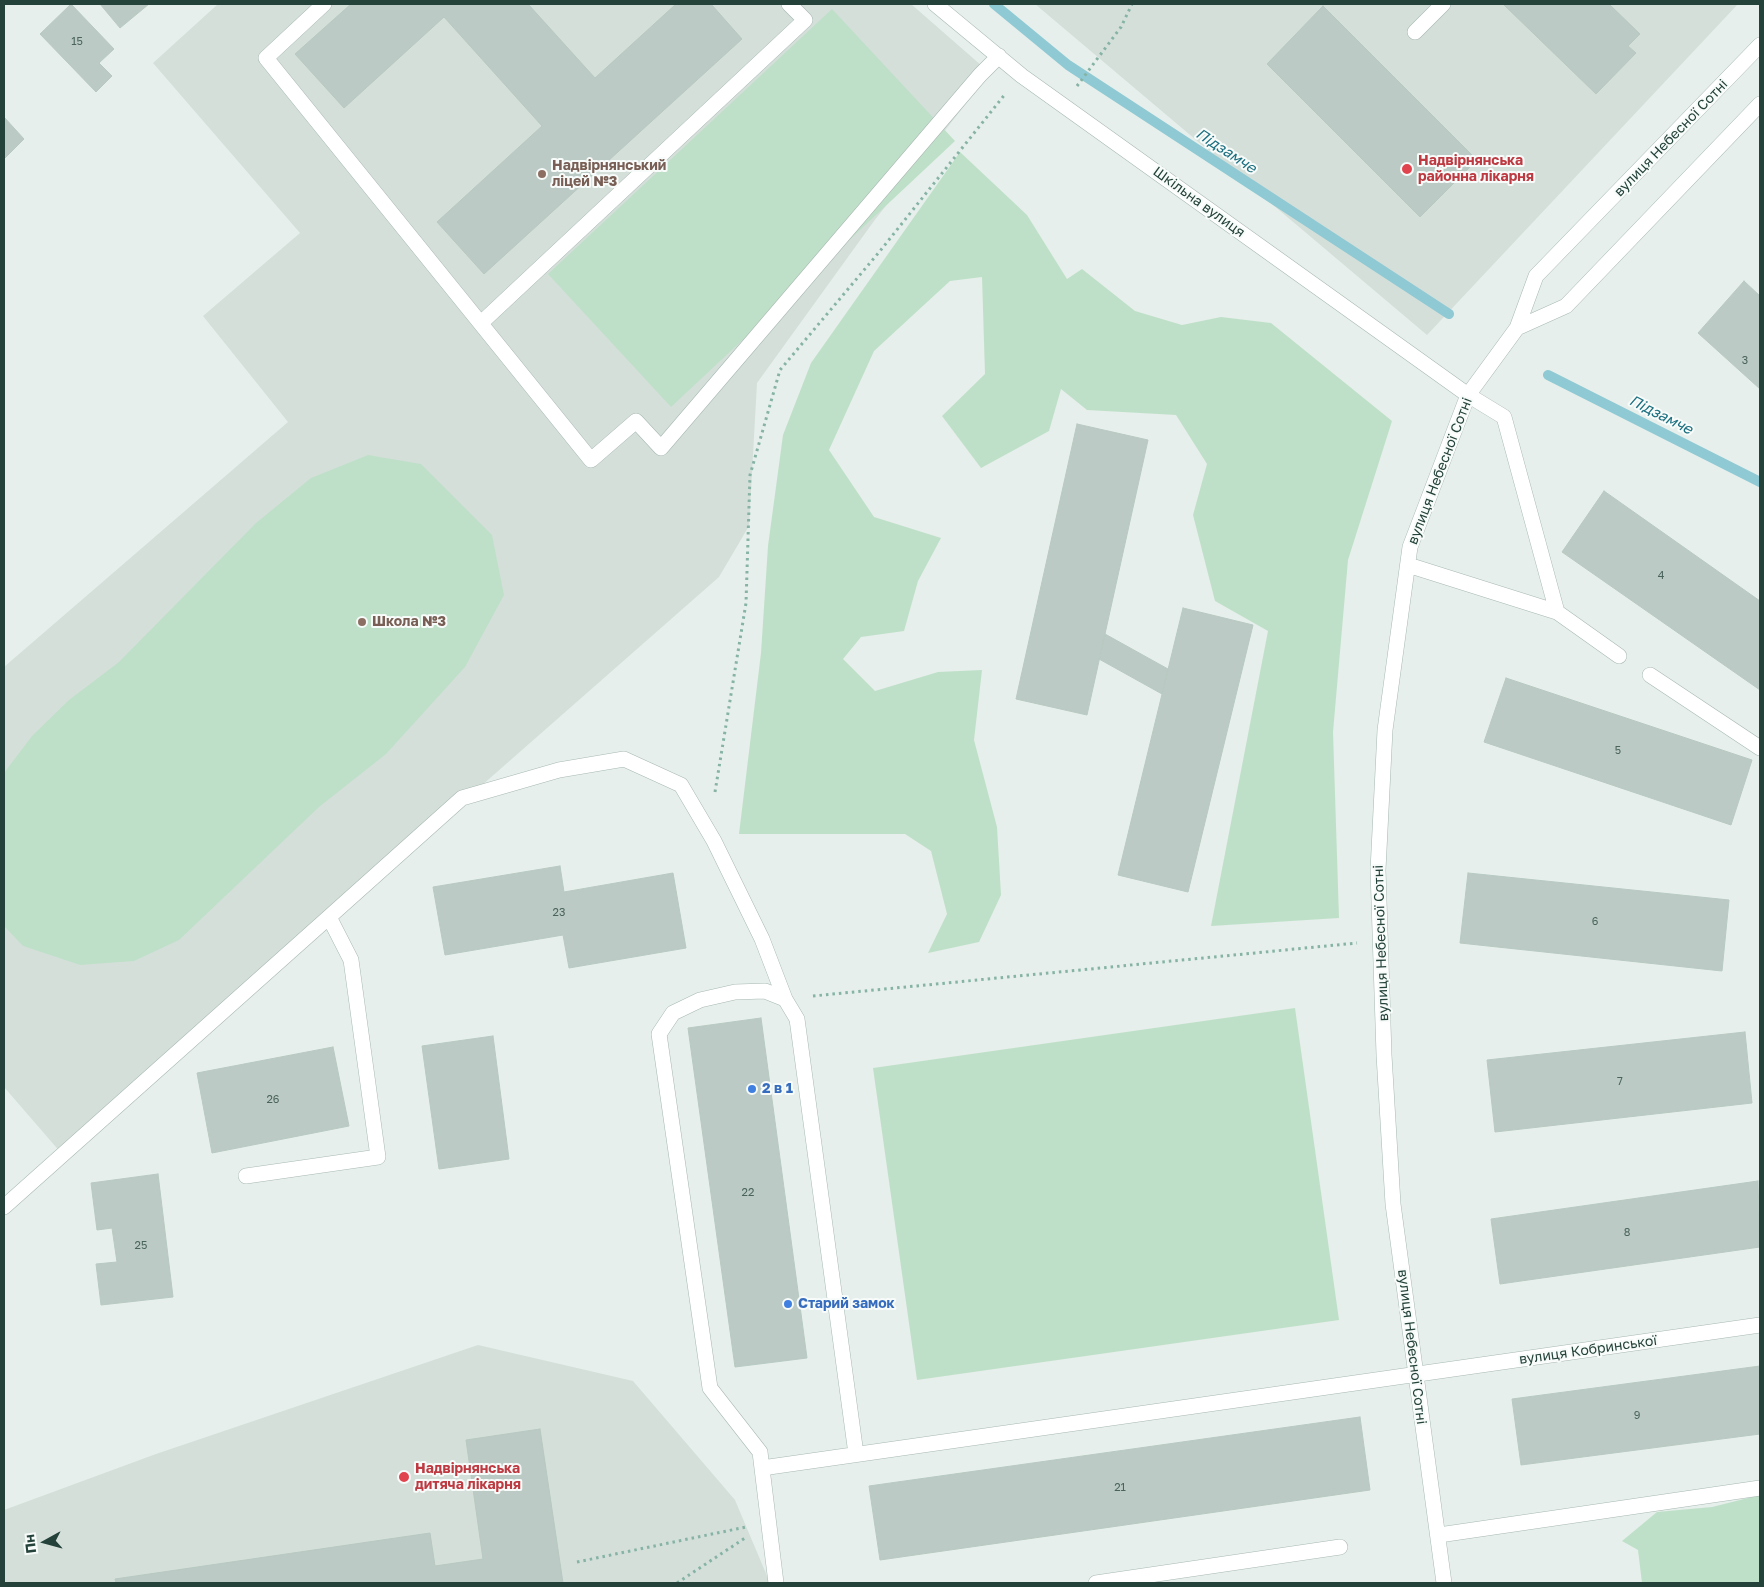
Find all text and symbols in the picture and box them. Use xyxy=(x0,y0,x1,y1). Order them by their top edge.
house number: 15 xyxy=(71,35,83,49)
street label: вулиця Небесної Сотні xyxy=(1611,76,1731,200)
water label: Підзамче xyxy=(1192,125,1260,177)
place label: Надвірнянська районна лікарня xyxy=(1418,153,1534,186)
place label: Надвірнянський ліцей №3 xyxy=(552,158,666,190)
marker: Надвірнянська районна лікарня xyxy=(1400,162,1414,176)
street label: Шкільна вулиця xyxy=(1150,163,1248,241)
marker: Надвірнянський ліцей №3 xyxy=(536,168,548,180)
house number: 3 xyxy=(1742,354,1748,368)
water label: Підзамче xyxy=(1626,391,1696,439)
street label: вулиця Небесної Сотні xyxy=(1404,395,1476,547)
house number: 4 xyxy=(1658,569,1664,583)
place label: Школа №3 xyxy=(372,614,446,630)
marker: Школа №3 xyxy=(356,616,368,628)
house number: 5 xyxy=(1615,744,1621,758)
street label: вулиця Небесної Сотні xyxy=(1370,865,1392,1021)
house number: 23 xyxy=(553,906,565,920)
house number: 6 xyxy=(1592,915,1598,929)
house number: 7 xyxy=(1617,1075,1623,1089)
place label: 2 в 1 xyxy=(762,1081,793,1097)
marker: 2 в 1 xyxy=(746,1083,758,1095)
house number: 26 xyxy=(266,1093,280,1107)
house number: 22 xyxy=(742,1186,754,1200)
house number: 8 xyxy=(1624,1226,1630,1240)
house number: 25 xyxy=(135,1239,147,1253)
street label: вулиця Небесної Сотні xyxy=(1394,1268,1430,1426)
place label: Старий замок xyxy=(798,1296,895,1312)
marker: Старий замок xyxy=(782,1298,794,1310)
street label: вулиця Кобринської xyxy=(1518,1332,1658,1368)
house number: 9 xyxy=(1634,1409,1640,1423)
place label: Надвірнянська дитяча лікарня xyxy=(415,1461,521,1494)
marker: Надвірнянська дитяча лікарня xyxy=(397,1470,411,1484)
house number: 21 xyxy=(1114,1481,1126,1495)
north arrow xyxy=(20,1517,70,1567)
text: Пн xyxy=(20,1533,39,1554)

